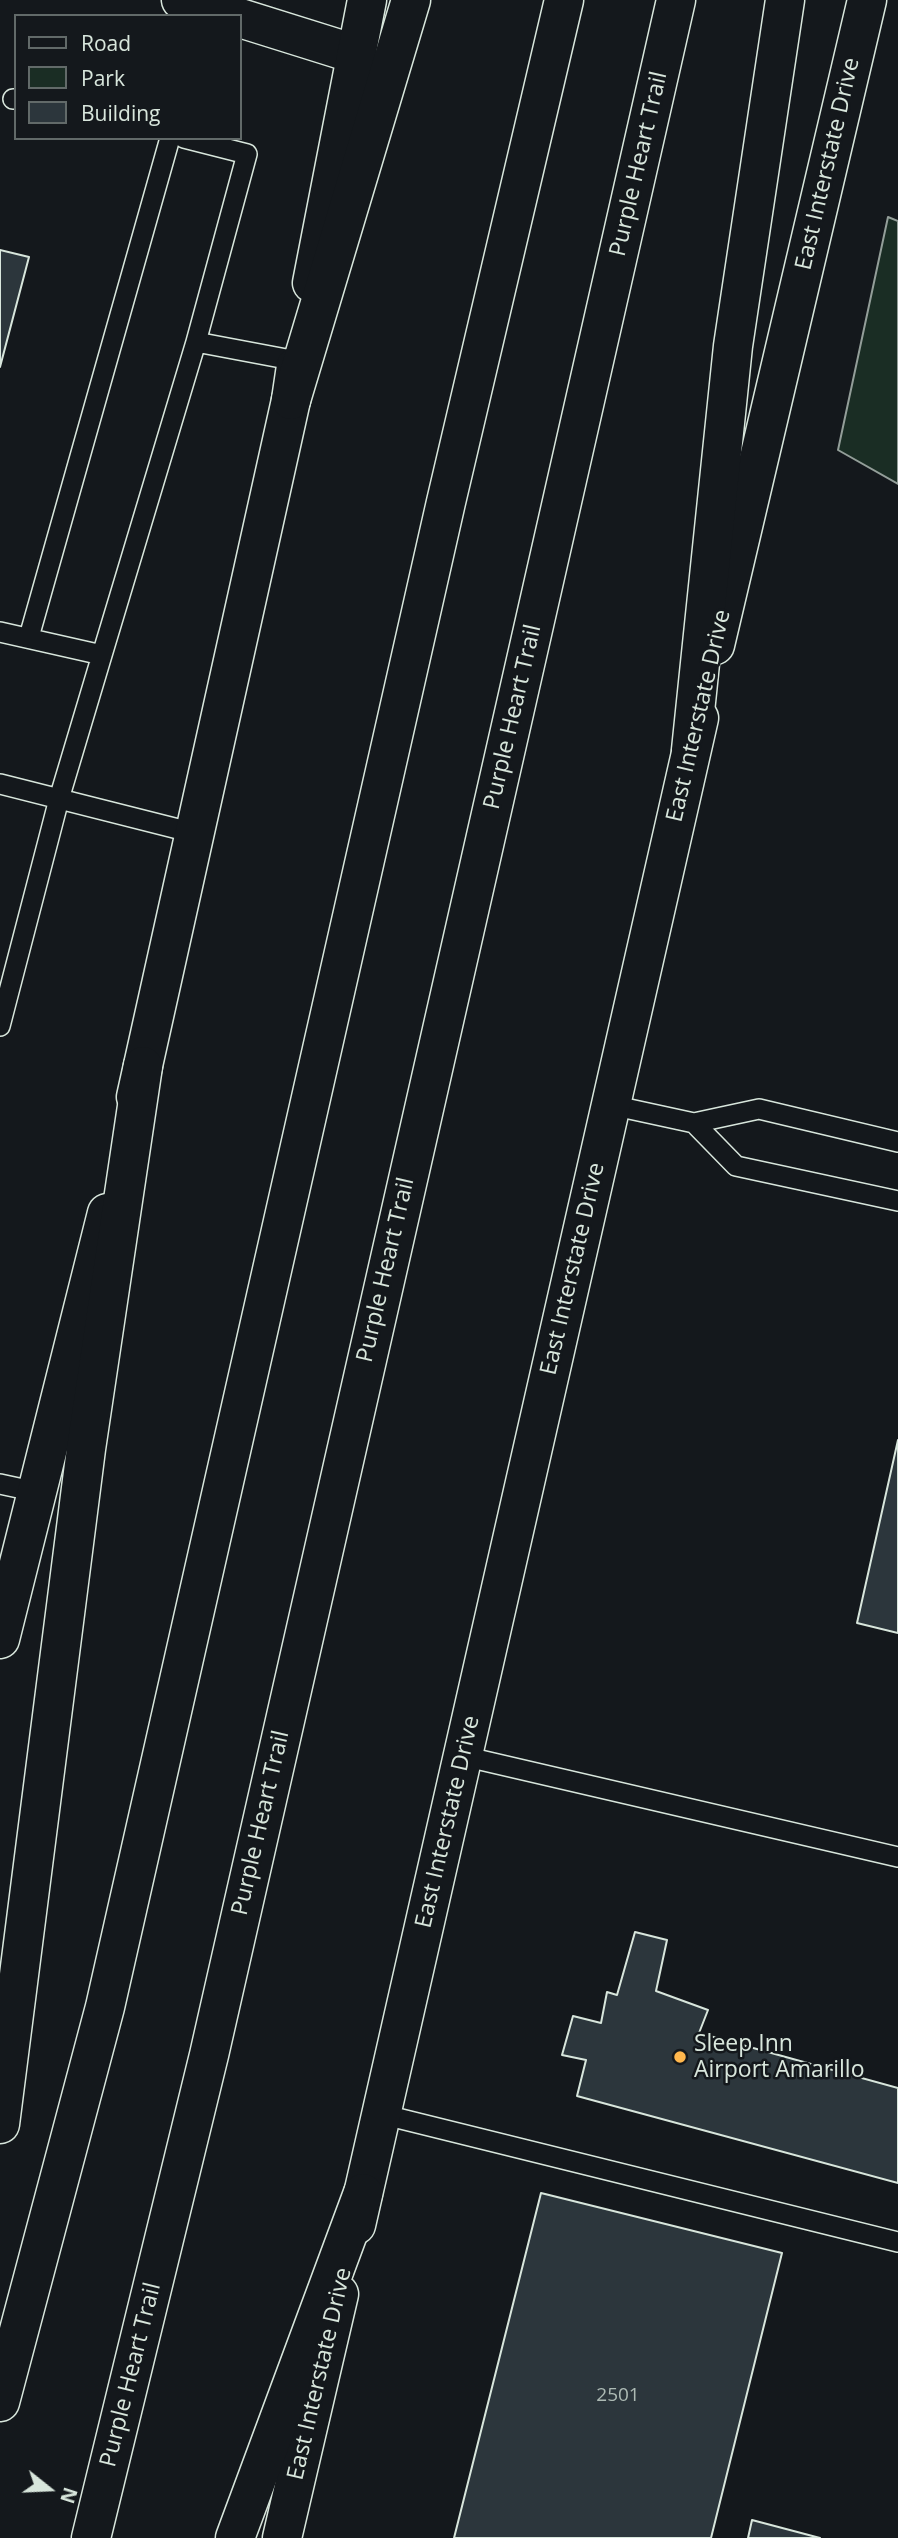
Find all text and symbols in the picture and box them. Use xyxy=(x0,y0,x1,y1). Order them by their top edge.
legend xyxy=(14,14,242,140)
text: Road xyxy=(81,29,131,57)
street label: East Interstate Drive xyxy=(790,55,866,273)
text: Park xyxy=(81,64,125,92)
street label: Purple Heart Trail xyxy=(604,69,674,259)
text: Building xyxy=(81,99,160,127)
street label: East Interstate Drive xyxy=(661,607,737,825)
street label: Purple Heart Trail xyxy=(478,622,548,812)
street label: East Interstate Drive xyxy=(535,1160,611,1378)
street label: Purple Heart Trail xyxy=(351,1175,421,1365)
street label: East Interstate Drive xyxy=(410,1713,486,1931)
street label: Purple Heart Trail xyxy=(226,1728,296,1918)
place label: Sleep Inn Airport Amarillo xyxy=(694,2030,865,2084)
marker: Sleep Inn Airport Amarillo xyxy=(672,2049,688,2065)
street label: East Interstate Drive xyxy=(282,2265,358,2483)
street label: Purple Heart Trail xyxy=(95,2280,167,2470)
house number: 2501 xyxy=(596,2385,640,2407)
north arrow xyxy=(14,2454,84,2524)
text: N xyxy=(54,2484,84,2507)

